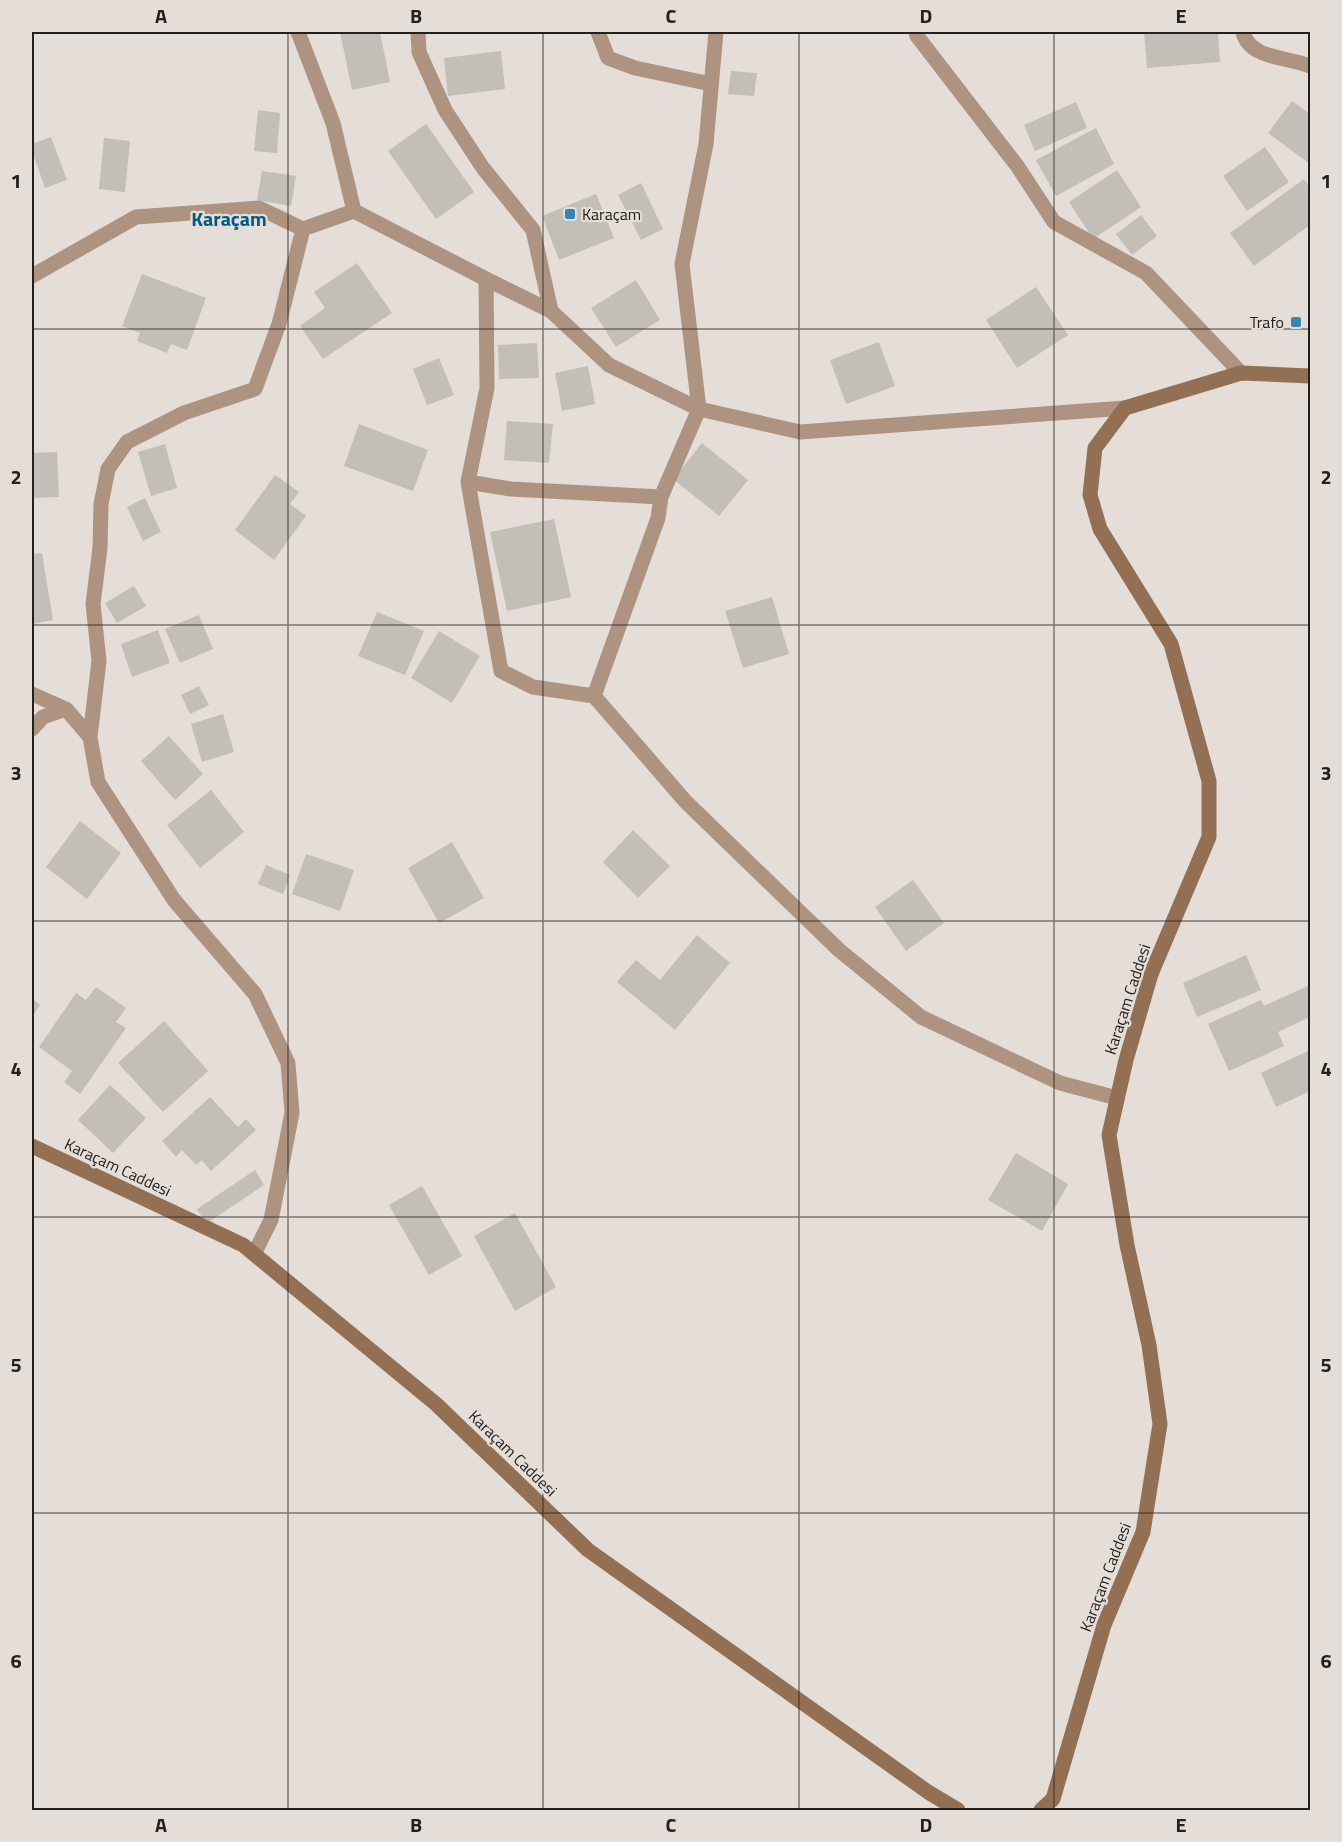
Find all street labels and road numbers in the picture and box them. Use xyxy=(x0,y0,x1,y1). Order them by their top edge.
street label: Karaçam Caddesi xyxy=(1098,940,1156,1058)
street label: Karaçam Caddesi xyxy=(61,1132,175,1202)
street label: Karaçam Caddesi xyxy=(463,1404,563,1502)
street label: Karaçam Caddesi xyxy=(1073,1519,1137,1635)

